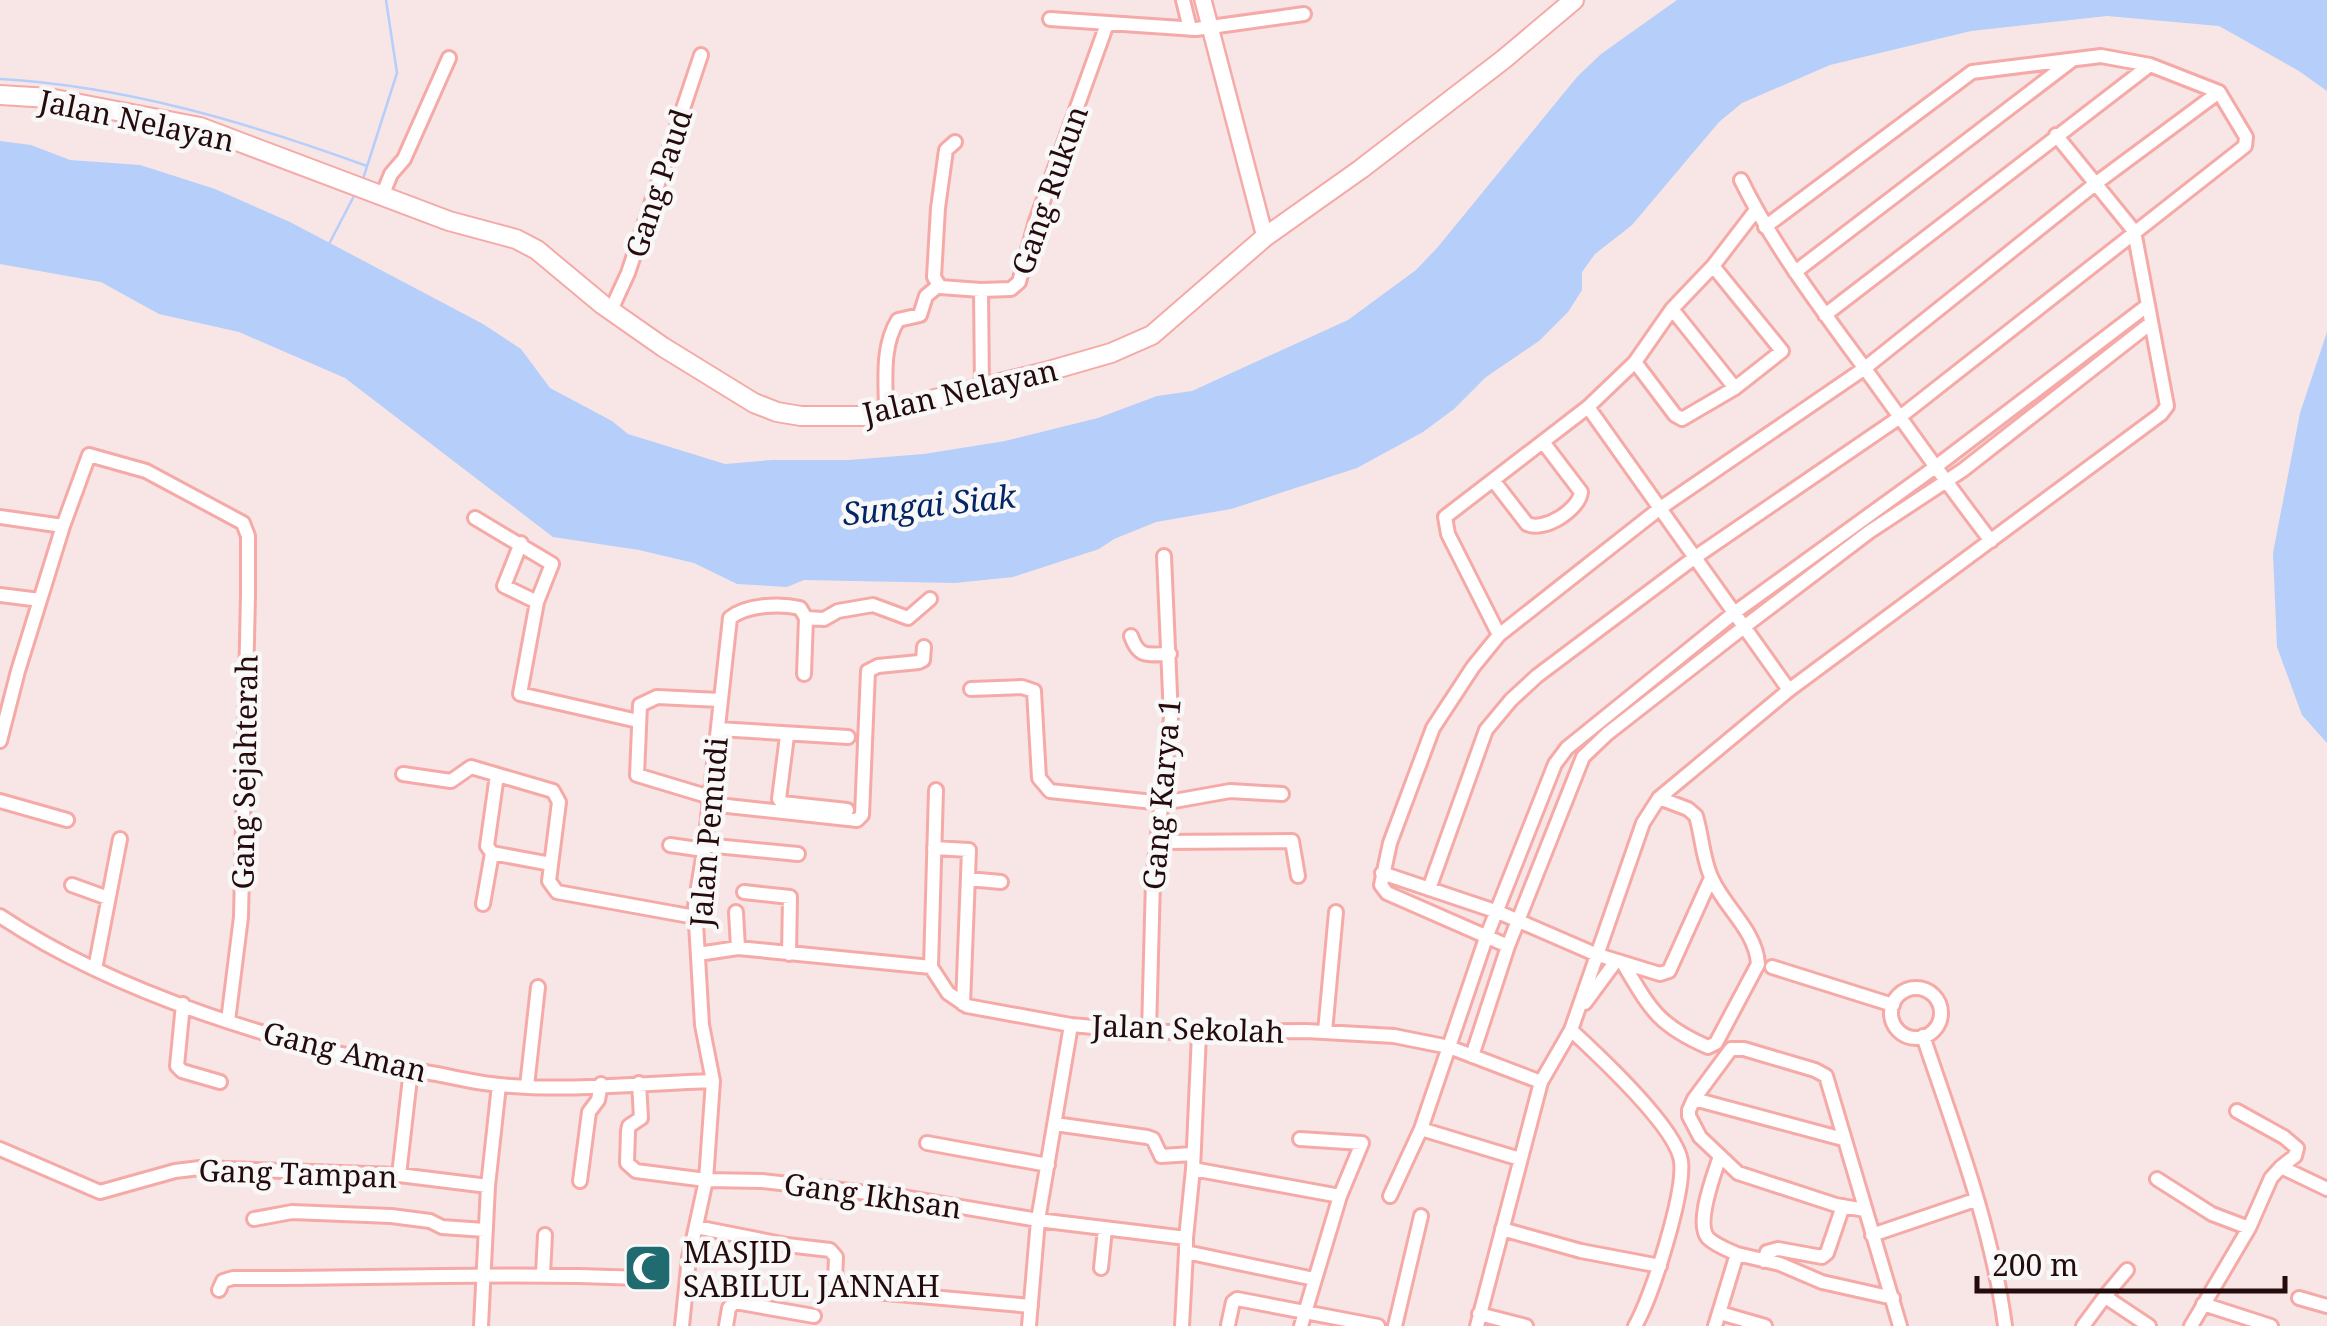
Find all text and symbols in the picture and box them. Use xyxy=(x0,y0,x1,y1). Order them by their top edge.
street label: Jalan Nelayan xyxy=(35,79,238,161)
street label: Gang Rukun xyxy=(1001,100,1097,280)
street label: Gang Paud xyxy=(615,103,701,263)
street label: Jalan Nelayan xyxy=(858,349,1061,434)
water label: Sungai Siak xyxy=(840,473,1020,534)
street label: Gang Sejahterah xyxy=(221,654,267,890)
street label: Gang Karya 1 xyxy=(1132,697,1190,891)
street label: Jalan Pemudi xyxy=(679,735,737,930)
street label: Jalan Sekolah xyxy=(1090,1004,1285,1052)
street label: Gang Aman xyxy=(259,1011,431,1091)
street label: Gang Tampan xyxy=(198,1149,398,1197)
street label: Gang Ikhsan xyxy=(782,1162,964,1228)
place label: MASJID SABILUL JANNAH xyxy=(683,1231,940,1306)
scale bar xyxy=(1977,1231,2284,1293)
mosque icon: MASJID SABILUL JANNAH xyxy=(622,1242,674,1294)
text: 200 m xyxy=(1992,1244,2078,1285)

